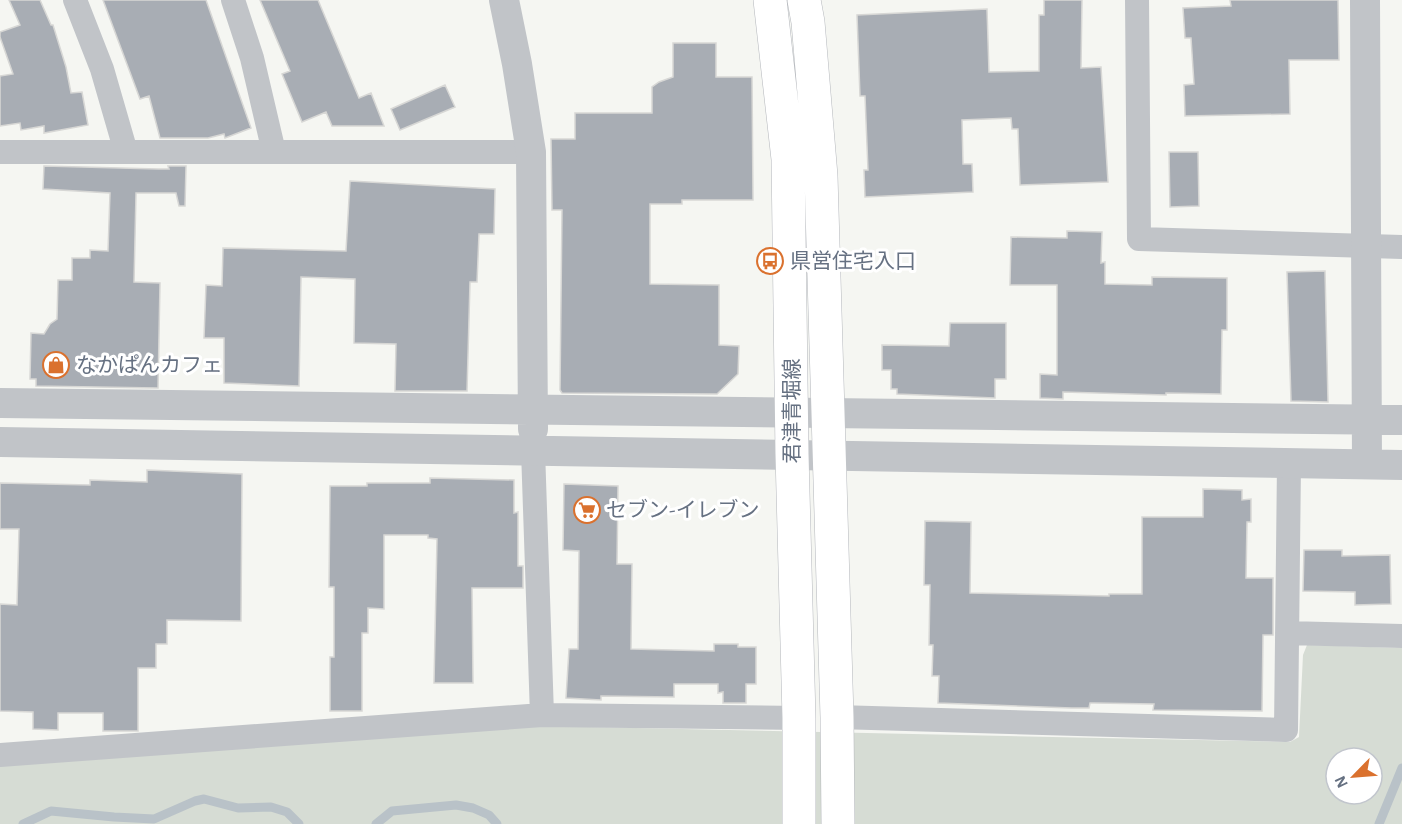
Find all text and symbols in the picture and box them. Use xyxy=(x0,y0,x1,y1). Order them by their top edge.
bus stop icon: 県営住宅入口 xyxy=(755,246,785,276)
place label: 県営住宅入口 xyxy=(790,250,916,272)
shop icon: なかぱんカフェ xyxy=(41,350,71,380)
place label: なかぱんカフェ xyxy=(76,354,223,376)
street label: 君津青堀線 xyxy=(781,359,803,464)
supermarket icon: セブン-イレブン xyxy=(572,495,602,525)
place label: セブン-イレブン xyxy=(606,498,759,521)
north arrow xyxy=(1324,746,1384,806)
text: N xyxy=(1332,773,1351,790)

